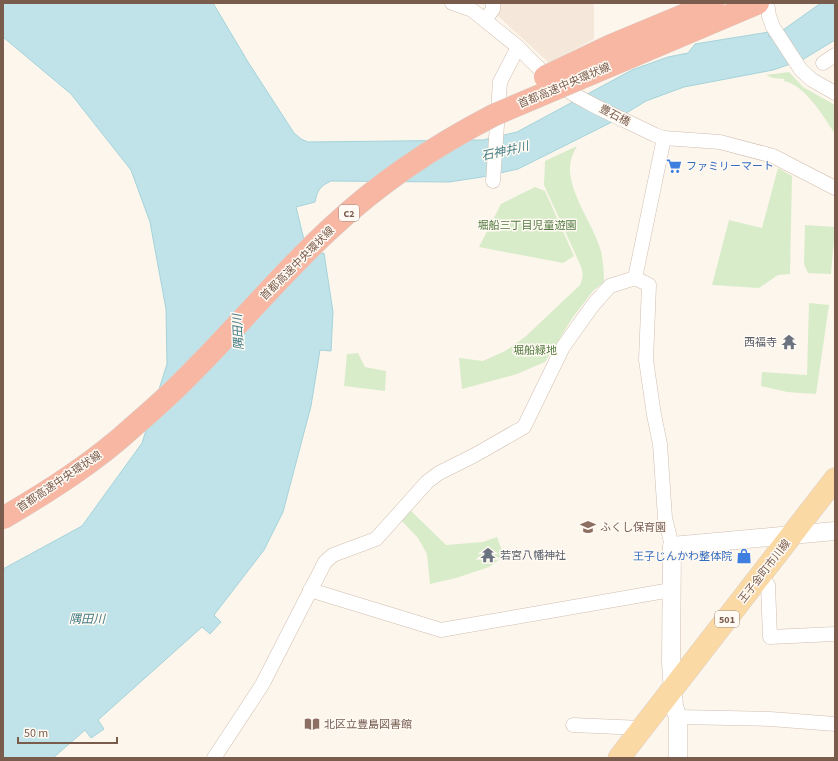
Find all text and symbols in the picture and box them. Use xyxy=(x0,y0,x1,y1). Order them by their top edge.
street label: 首都高速中央環状線 xyxy=(516,59,613,112)
street label: 豊石橋 xyxy=(597,101,633,130)
water label: 石神井川 xyxy=(480,137,532,165)
supermarket icon: ファミリーマート xyxy=(665,157,683,175)
place label: ファミリーマート xyxy=(686,159,774,174)
road number: C2 xyxy=(339,205,359,221)
park label: 堀船三丁目児童遊園 xyxy=(478,218,577,233)
street label: 首都高速中央環状線 xyxy=(257,223,338,304)
water label: 隅田川 xyxy=(229,312,248,350)
temple icon: 西福寺 xyxy=(780,333,798,351)
place label: 西福寺 xyxy=(744,335,777,350)
park label: 堀船緑地 xyxy=(513,343,557,358)
street label: 首都高速中央環状線 xyxy=(14,448,105,515)
school or university icon: ふくし保育園 xyxy=(579,518,597,536)
place label: ふくし保育園 xyxy=(600,520,666,535)
street label: 王子金町市川線 xyxy=(735,536,794,606)
temple icon: 若宮八幡神社 xyxy=(479,546,497,564)
shop icon: 王子じんかわ整体院 xyxy=(735,547,753,565)
place label: 若宮八幡神社 xyxy=(500,548,566,563)
place label: 王子じんかわ整体院 xyxy=(633,549,732,564)
water label: 隅田川 xyxy=(69,611,107,628)
road number: 501 xyxy=(715,611,739,627)
library icon: 北区立豊島図書館 xyxy=(303,715,321,733)
place label: 北区立豊島図書館 xyxy=(324,717,412,732)
scale bar xyxy=(18,719,117,745)
text: 50 m xyxy=(24,725,48,742)

